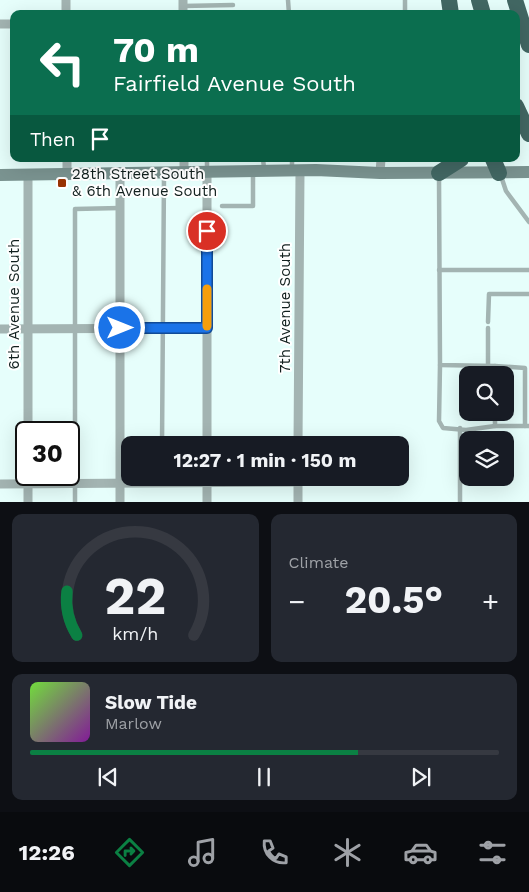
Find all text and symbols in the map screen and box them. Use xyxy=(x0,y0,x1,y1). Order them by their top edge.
text: 70 m xyxy=(113,29,199,71)
icon: left xyxy=(30,30,95,95)
text: Fairfield Avenue South xyxy=(113,71,356,96)
icon: arrive xyxy=(86,125,114,153)
text: Then xyxy=(30,128,76,151)
place label: 28th Street South & 6th Avenue South xyxy=(72,165,217,200)
marker: 28th Street South & 6th Avenue South xyxy=(56,177,68,189)
pin xyxy=(186,210,228,252)
icon: arrive xyxy=(193,217,221,245)
street label: 6th Avenue South xyxy=(5,239,23,369)
street label: 7th Avenue South xyxy=(276,243,294,373)
position arrow xyxy=(93,301,145,353)
map controls xyxy=(459,366,514,486)
button: search xyxy=(459,366,514,421)
speed limit sign: 30 xyxy=(15,421,80,486)
button: layers xyxy=(459,431,514,486)
text: 12:27 · 1 min · 150 m xyxy=(174,449,356,472)
text: Climate xyxy=(289,553,349,572)
text: 22 xyxy=(104,566,166,627)
text: 20.5° xyxy=(344,578,443,622)
text: − xyxy=(289,585,305,618)
text: + xyxy=(482,585,499,618)
text: km/h xyxy=(112,623,158,644)
text: Slow Tide xyxy=(105,691,197,714)
text: Marlow xyxy=(105,714,162,733)
icon: previous xyxy=(94,763,122,791)
icon: pause xyxy=(250,763,278,791)
icon: next xyxy=(407,763,435,791)
icon: directions xyxy=(112,835,147,870)
icon: music xyxy=(185,835,220,870)
icon: phone xyxy=(257,835,292,870)
icon: climate xyxy=(330,835,365,870)
icon: car xyxy=(403,835,438,870)
icon: filters xyxy=(475,835,510,870)
text: 12:26 xyxy=(19,840,75,865)

